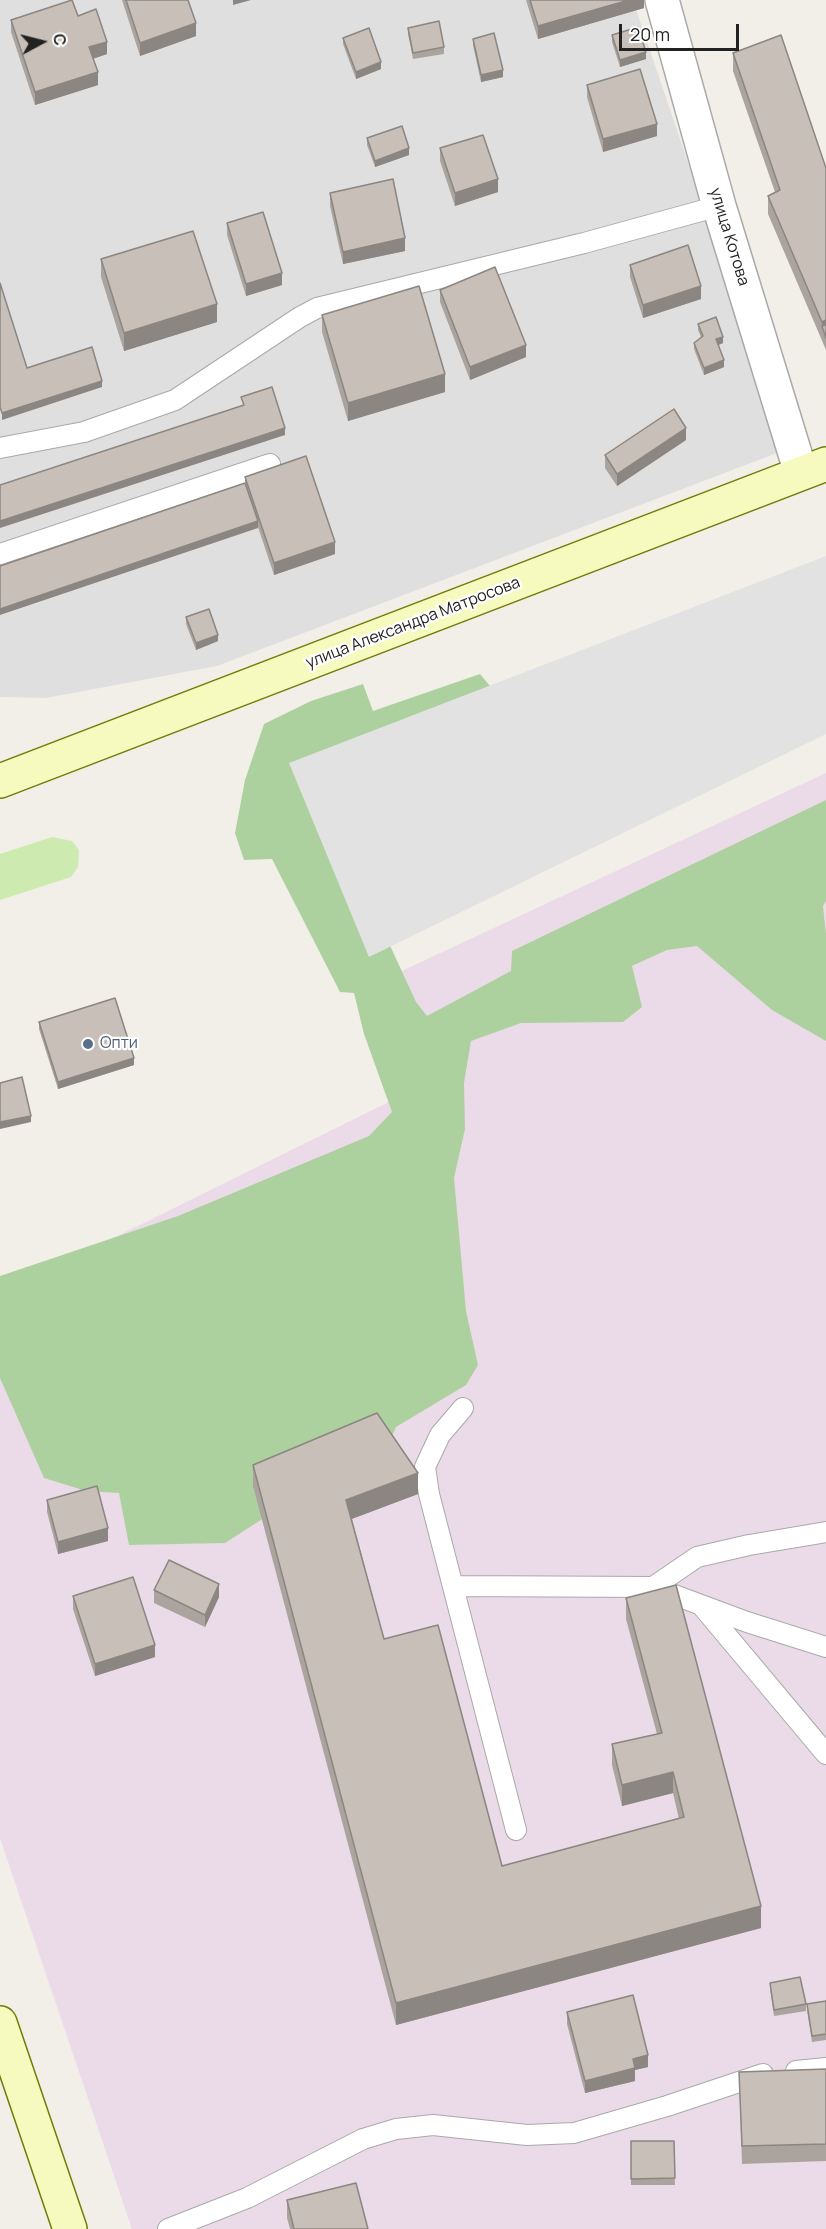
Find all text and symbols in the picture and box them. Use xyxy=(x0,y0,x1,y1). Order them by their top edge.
north arrow xyxy=(12,12,72,72)
scale bar xyxy=(622,12,742,50)
text: 20 m xyxy=(630,22,670,46)
text: С xyxy=(48,33,72,47)
street label: улица Котова xyxy=(705,186,753,288)
street label: улица Александра Матросова xyxy=(303,573,523,673)
place label: Опти xyxy=(100,1034,138,1054)
marker: Опти xyxy=(81,1037,95,1051)

